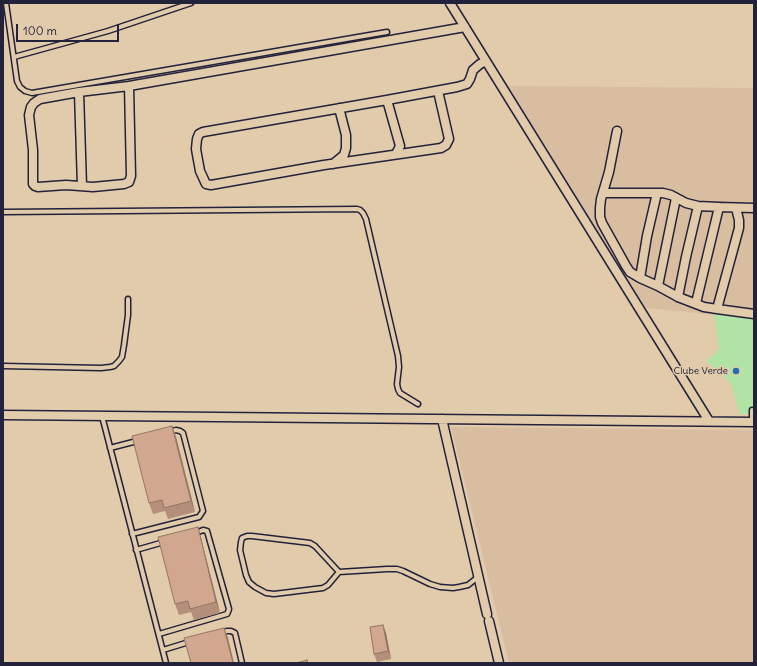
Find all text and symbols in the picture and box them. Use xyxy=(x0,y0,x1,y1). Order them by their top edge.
scale bar xyxy=(18,16,121,42)
text: 100 m xyxy=(23,23,57,38)
place label: Clube Verde xyxy=(674,365,728,377)
marker: Clube Verde xyxy=(731,366,741,376)

